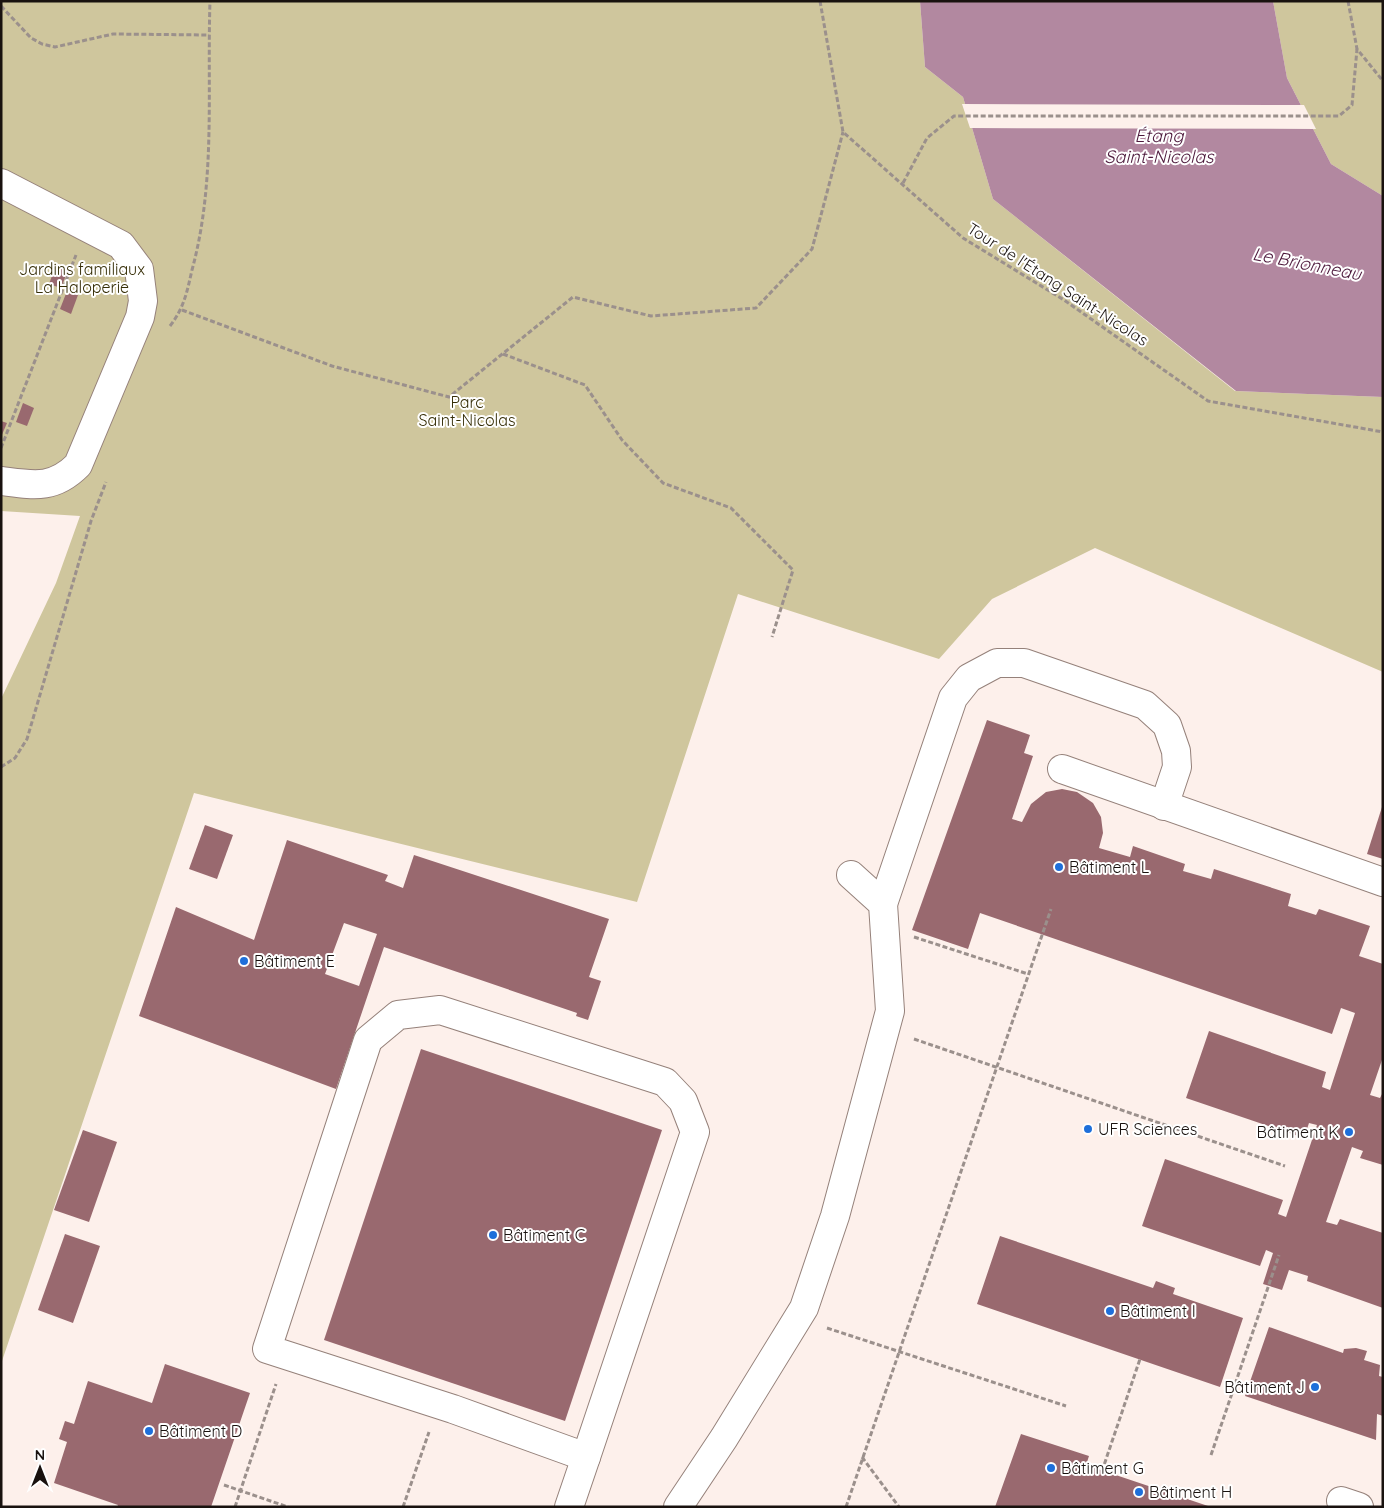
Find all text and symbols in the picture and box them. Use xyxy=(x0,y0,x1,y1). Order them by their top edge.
water label: Étang Saint-Nicolas xyxy=(1104,124,1215,168)
street label: Tour de l'Étang Saint-Nicolas xyxy=(964,218,1152,350)
water label: Le Brionneau xyxy=(1251,242,1365,286)
park label: Jardins familiaux La Haloperie xyxy=(19,259,145,297)
park label: Parc Saint-Nicolas xyxy=(419,392,515,430)
place label: Bâtiment L xyxy=(1069,857,1150,877)
marker: Bâtiment L xyxy=(1053,861,1065,873)
place label: Bâtiment E xyxy=(254,951,335,971)
marker: Bâtiment E xyxy=(238,955,250,967)
place label: UFR Sciences xyxy=(1098,1119,1197,1139)
place label: Bâtiment K xyxy=(1257,1122,1339,1142)
marker: UFR Sciences xyxy=(1082,1123,1094,1135)
marker: Bâtiment K xyxy=(1343,1126,1355,1138)
place label: Bâtiment C xyxy=(503,1225,585,1245)
marker: Bâtiment C xyxy=(487,1229,499,1241)
place label: Bâtiment I xyxy=(1120,1301,1196,1321)
marker: Bâtiment I xyxy=(1104,1305,1116,1317)
place label: Bâtiment J xyxy=(1224,1377,1305,1397)
marker: Bâtiment J xyxy=(1309,1381,1321,1393)
place label: Bâtiment D xyxy=(159,1421,242,1441)
marker: Bâtiment D xyxy=(143,1425,155,1437)
north arrow xyxy=(15,1443,65,1493)
text: N xyxy=(35,1446,45,1464)
place label: Bâtiment G xyxy=(1061,1458,1144,1478)
marker: Bâtiment G xyxy=(1045,1462,1057,1474)
place label: Bâtiment H xyxy=(1149,1482,1232,1502)
marker: Bâtiment H xyxy=(1133,1486,1145,1498)

